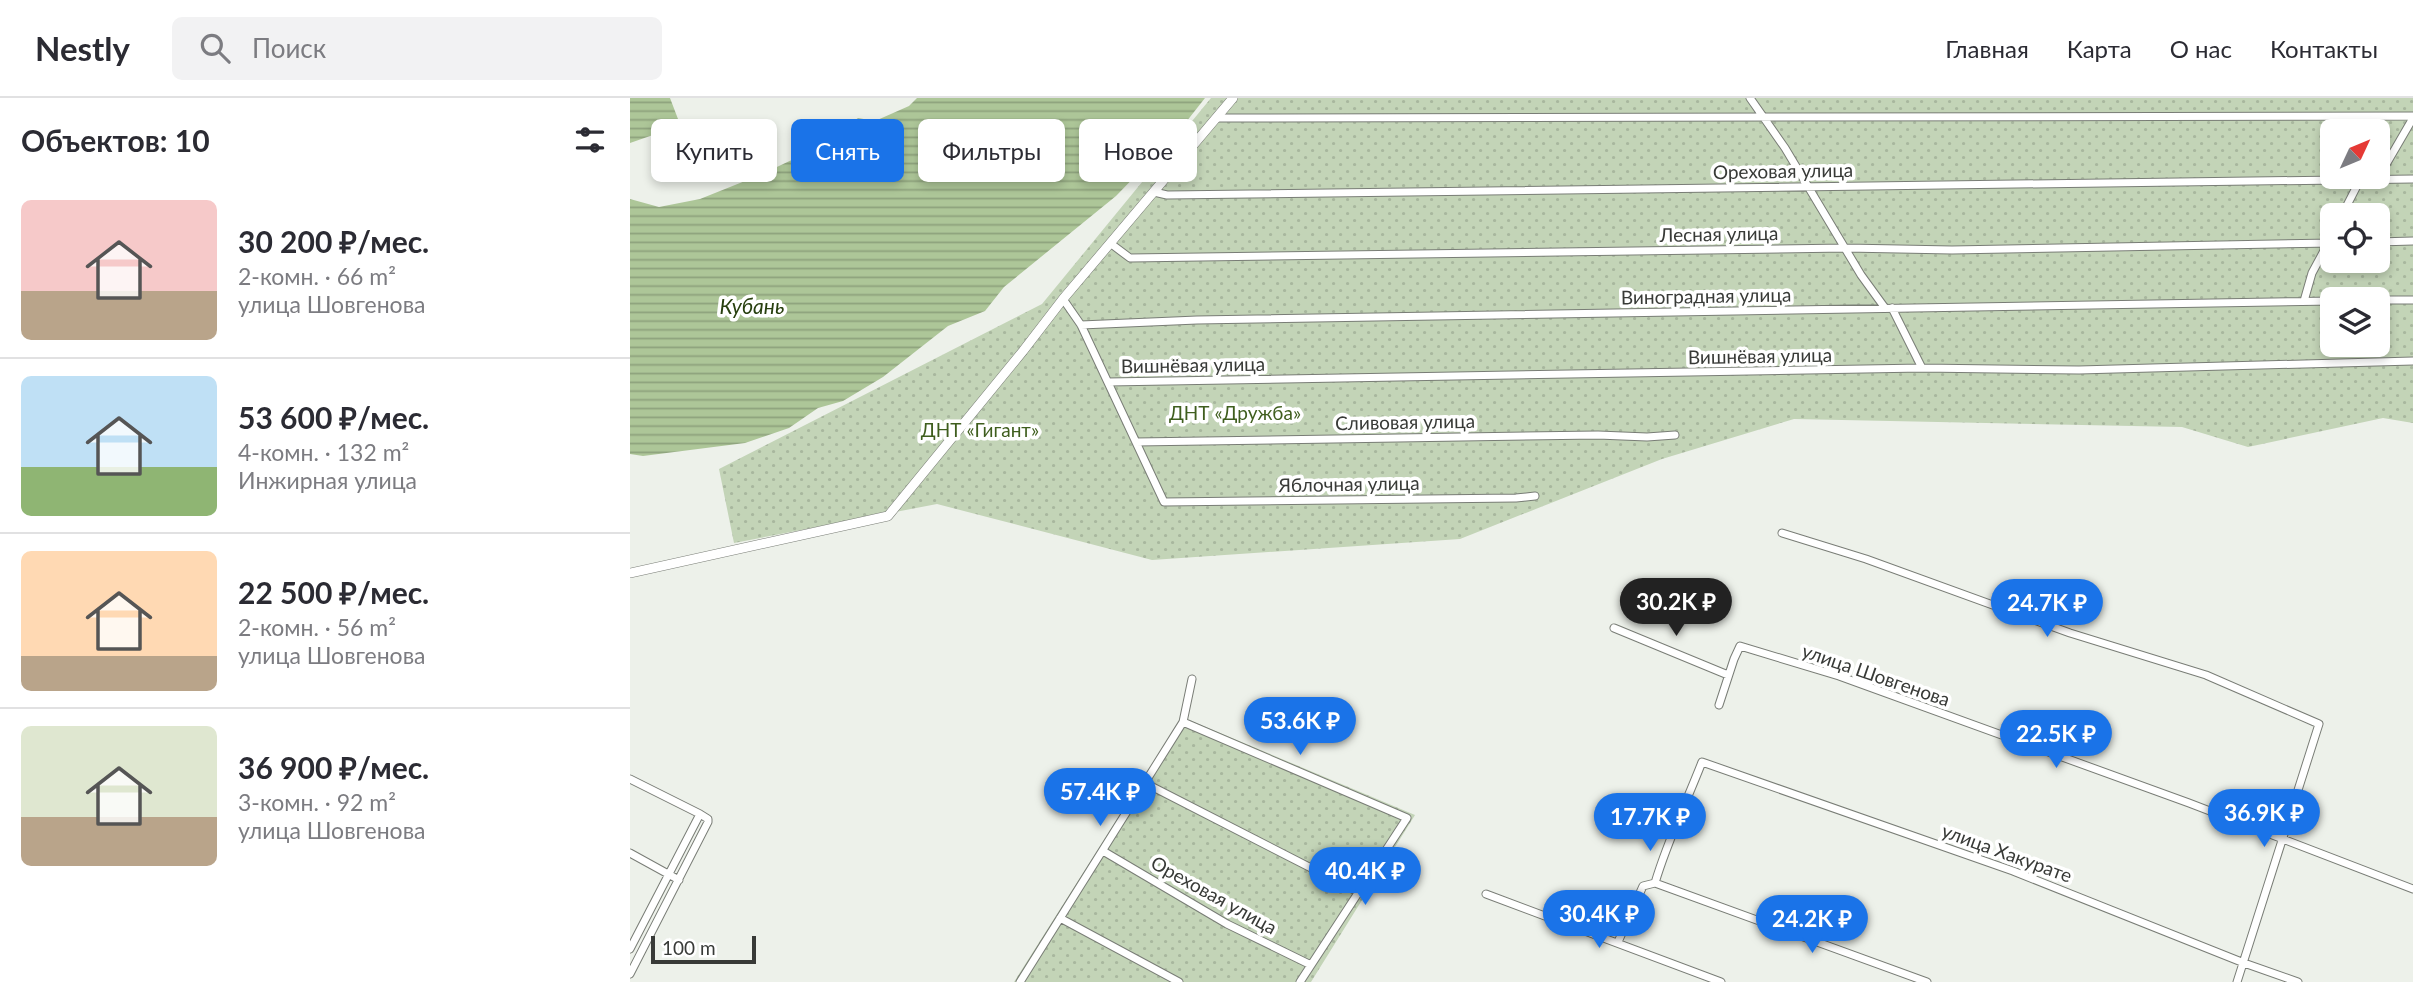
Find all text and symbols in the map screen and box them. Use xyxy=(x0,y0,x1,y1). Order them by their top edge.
search box xyxy=(172,17,662,80)
text: Nestly xyxy=(35,28,130,68)
icon: search xyxy=(196,29,234,67)
text: Поиск xyxy=(252,32,326,64)
text: Главная xyxy=(1945,34,2029,63)
text: Карта xyxy=(2067,34,2132,63)
text: О нас xyxy=(2170,34,2232,63)
text: Контакты xyxy=(2270,34,2378,63)
chip: Купить xyxy=(651,119,777,182)
chip: Снять xyxy=(791,119,904,182)
chip: Фильтры xyxy=(918,119,1065,182)
chip: Новое xyxy=(1079,119,1197,182)
north arrow xyxy=(2320,119,2390,189)
map controls xyxy=(2320,119,2390,357)
icon: filters xyxy=(571,121,609,159)
text: Объектов: 10 xyxy=(21,122,210,158)
street label: Ореховая улица xyxy=(1713,158,1853,183)
button: locate xyxy=(2320,203,2390,273)
street label: Лесная улица xyxy=(1658,221,1779,246)
text: 30 200 ₽/мес. xyxy=(238,223,429,259)
icon: home xyxy=(77,228,161,312)
text: 2-комн. · 66 m² xyxy=(238,262,396,290)
street label: Виноградная улица xyxy=(1621,283,1791,308)
button: layers xyxy=(2320,287,2390,357)
text: улица Шовгенова xyxy=(238,290,426,318)
water label: Кубань xyxy=(720,293,784,318)
street label: Вишнёвая улица xyxy=(1688,343,1832,368)
street label: Вишнёвая улица xyxy=(1121,352,1265,377)
text: 53 600 ₽/мес. xyxy=(238,399,429,435)
park label: ДНТ «Дружба» xyxy=(1169,401,1301,424)
icon: home xyxy=(77,404,161,488)
street label: Сливовая улица xyxy=(1335,409,1475,434)
park label: ДНТ «Гигант» xyxy=(921,418,1039,441)
text: 4-комн. · 132 m² xyxy=(238,438,409,466)
text: Инжирная улица xyxy=(238,466,417,494)
street label: Яблочная улица xyxy=(1277,471,1420,496)
text: 22 500 ₽/мес. xyxy=(238,574,429,610)
pin: 30.2K ₽ xyxy=(1611,578,1741,638)
icon: home xyxy=(77,579,161,663)
pin: 24.7K ₽ xyxy=(1982,580,2112,639)
text: 30.2K ₽ xyxy=(1636,587,1716,615)
text: 24.7K ₽ xyxy=(2007,588,2087,616)
text: 2-комн. · 56 m² xyxy=(238,613,396,641)
street label: улица Шовгенова xyxy=(1799,638,1953,711)
text: улица Шовгенова xyxy=(238,641,426,669)
pin: 53.6K ₽ xyxy=(1235,698,1365,757)
text: 53.6K ₽ xyxy=(1260,706,1340,734)
pin: 22.5K ₽ xyxy=(1991,710,2121,770)
text: 22.5K ₽ xyxy=(2016,719,2096,747)
text: 36 900 ₽/мес. xyxy=(238,749,429,785)
icon: home xyxy=(77,754,161,838)
pin: 57.4K ₽ xyxy=(1035,768,1165,828)
text: 57.4K ₽ xyxy=(1060,777,1140,805)
text: 3-комн. · 92 m² xyxy=(238,788,396,816)
pin: 36.9K ₽ xyxy=(2199,790,2329,849)
pin: 17.7K ₽ xyxy=(1585,794,1715,853)
text: 36.9K ₽ xyxy=(2224,798,2304,826)
text: 17.7K ₽ xyxy=(1610,802,1690,830)
text: улица Шовгенова xyxy=(238,816,426,844)
street label: улица Хакурате xyxy=(1939,818,2076,887)
pin: 40.4K ₽ xyxy=(1300,848,1430,907)
street label: Ореховая улица xyxy=(1147,850,1281,939)
text: 40.4K ₽ xyxy=(1325,856,1405,884)
pin: 30.4K ₽ xyxy=(1534,890,1664,950)
pin: 24.2K ₽ xyxy=(1747,896,1877,955)
text: 30.4K ₽ xyxy=(1559,899,1639,927)
text: 24.2K ₽ xyxy=(1772,904,1852,932)
scale bar xyxy=(651,933,756,965)
text: 100 m xyxy=(662,936,716,959)

